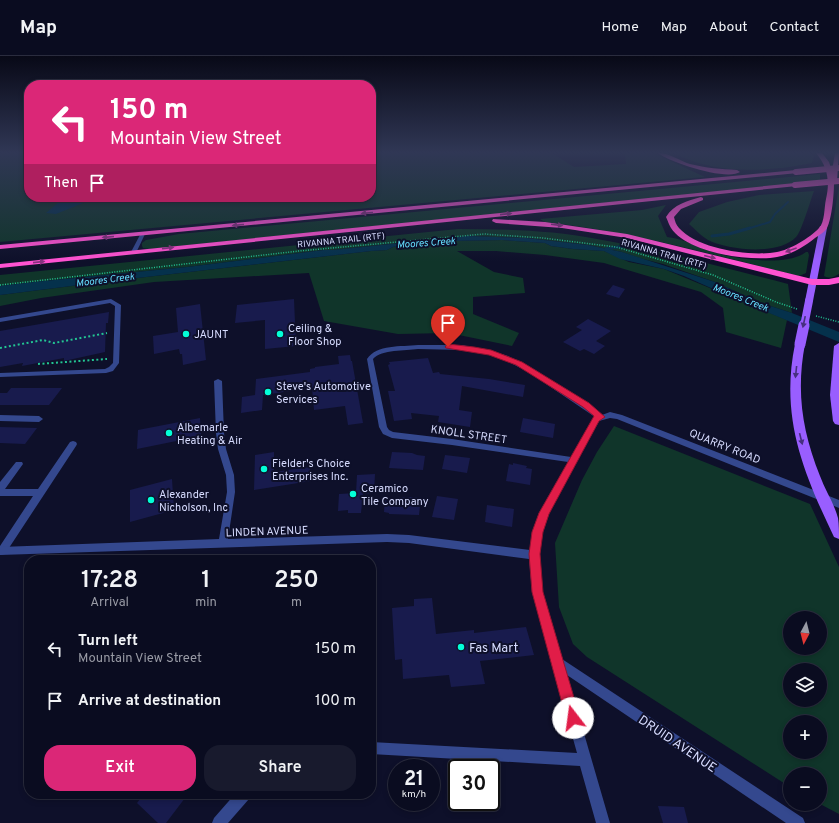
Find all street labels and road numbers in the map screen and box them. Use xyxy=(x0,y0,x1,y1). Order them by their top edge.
street label: RIVANNA TRAIL (RTF) xyxy=(297,230,385,251)
street label: RIVANNA TRAIL (RTF) xyxy=(620,237,708,272)
street label: KNOLL STREET xyxy=(430,423,508,447)
street label: QUARRY ROAD xyxy=(687,426,762,468)
street label: LINDEN AVENUE xyxy=(225,524,309,540)
street label: DRUID AVENUE xyxy=(635,713,719,777)

